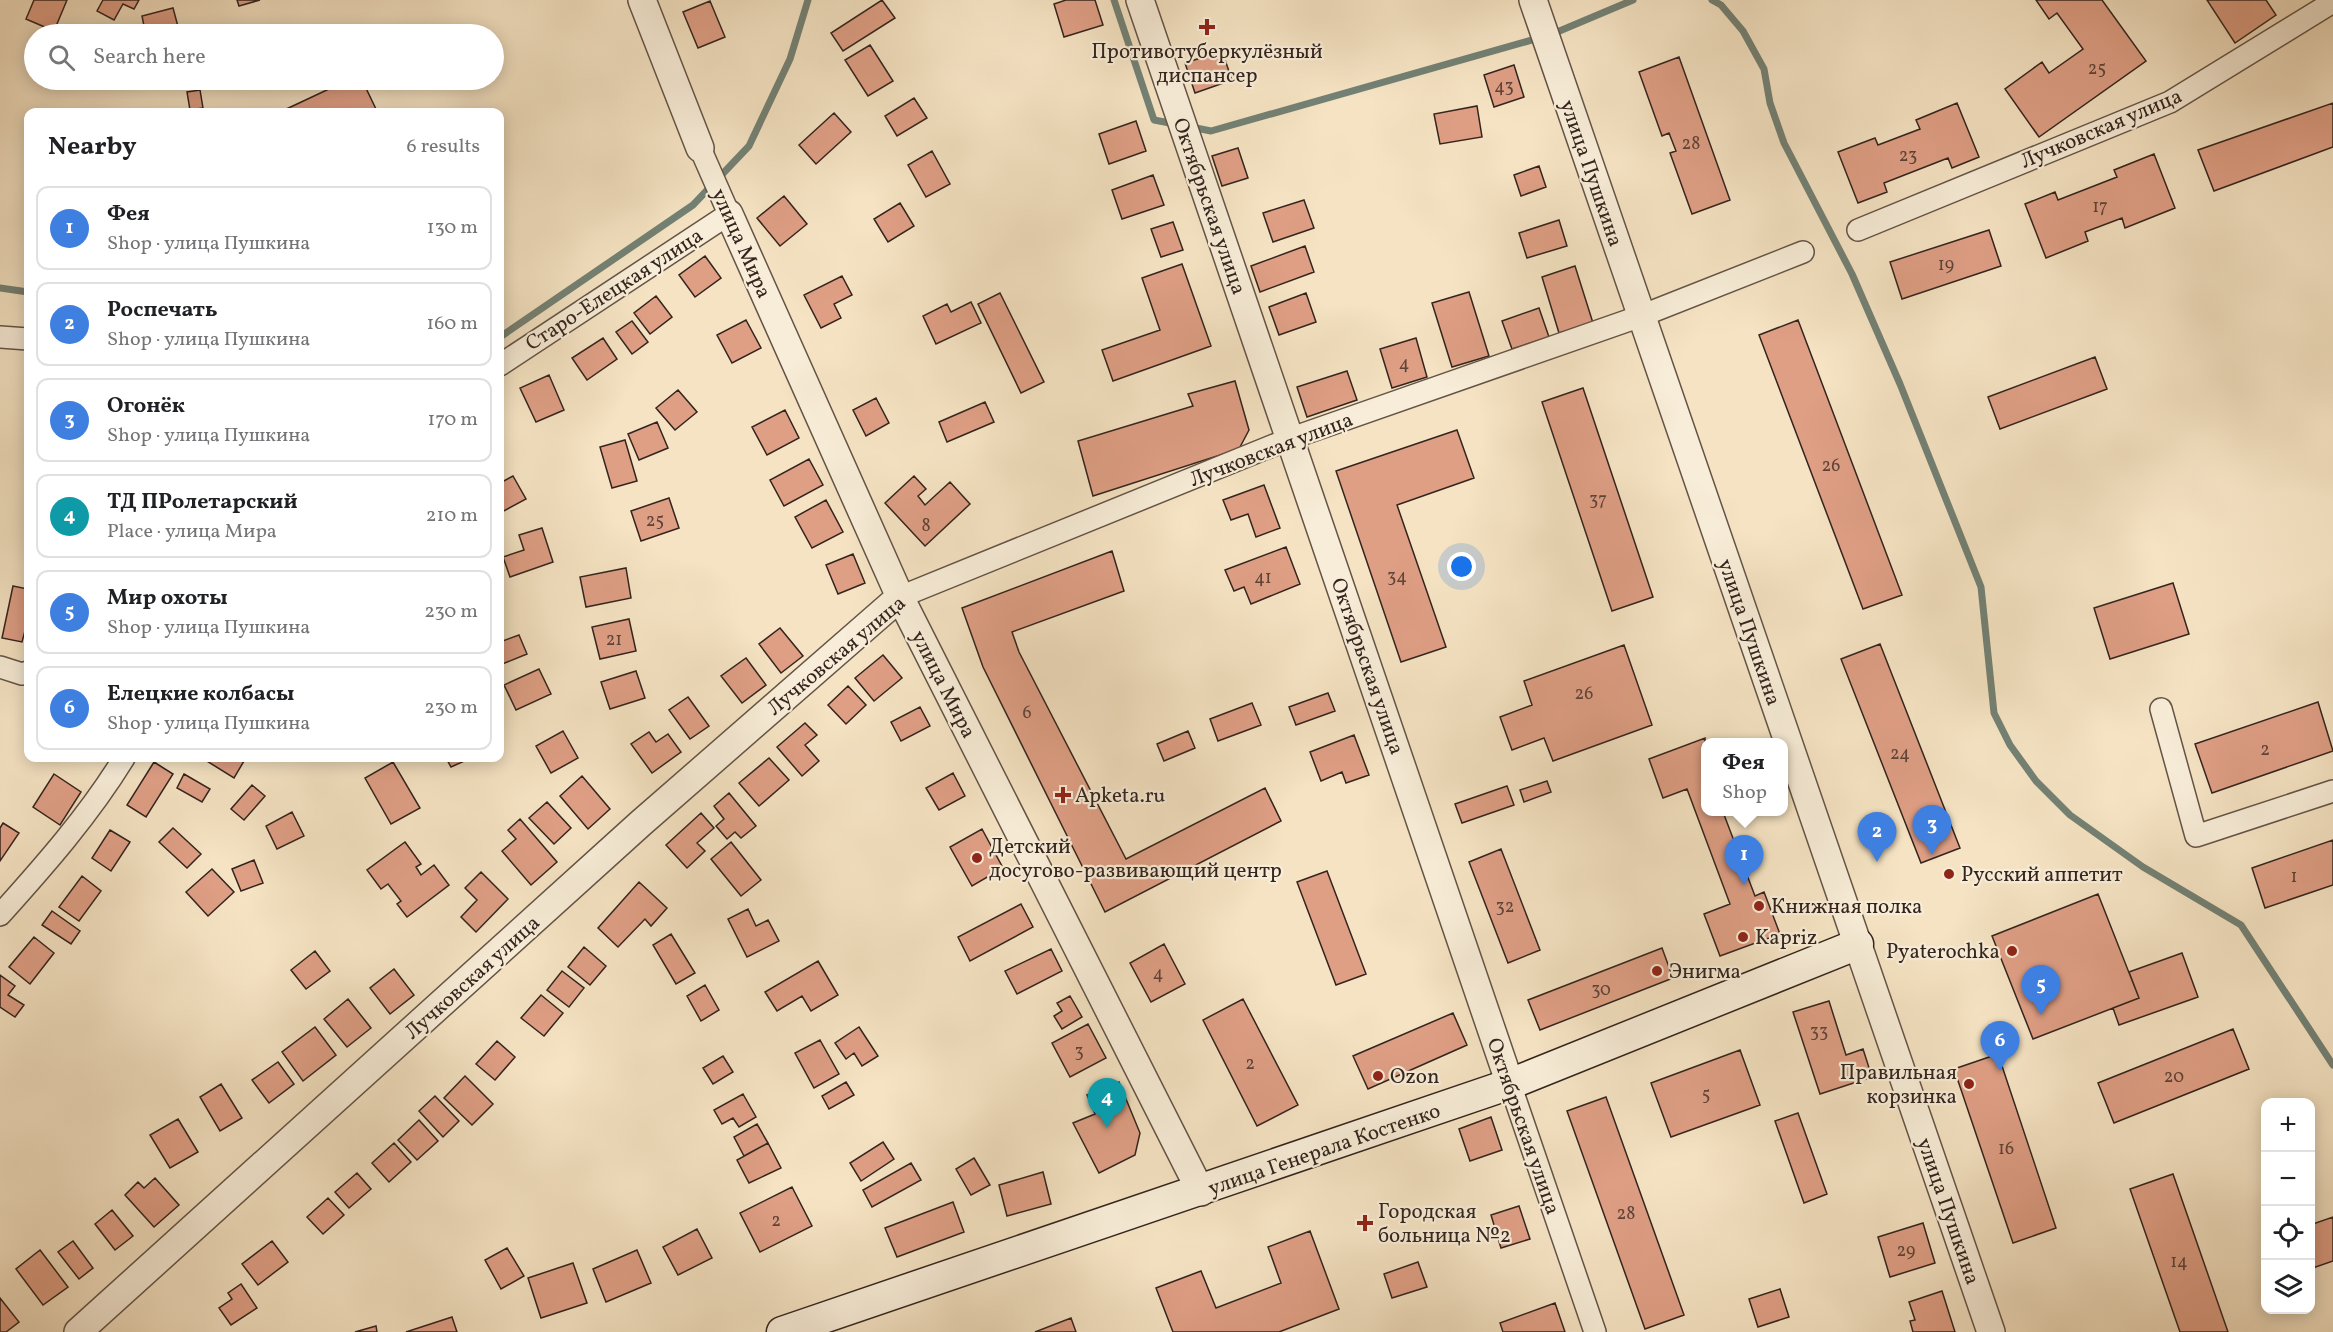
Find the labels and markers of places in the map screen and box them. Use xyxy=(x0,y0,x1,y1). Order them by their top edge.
marker: Противотуберкулёзный диспансер xyxy=(1198,18,1216,36)
place label: Противотуберкулёзный диспансер xyxy=(1091,38,1323,91)
place label: Apketa.ru xyxy=(1075,782,1165,811)
marker: Apketa.ru xyxy=(1056,788,1070,802)
pin: 3 xyxy=(1912,806,1952,855)
pin: 2 xyxy=(1858,812,1896,862)
place label: Детский досугово-развивающий центр xyxy=(989,833,1282,886)
pin: 1 xyxy=(1724,836,1764,885)
marker: Детский досугово-развивающий центр xyxy=(970,851,984,865)
place label: Русский аппетит xyxy=(1961,861,2123,890)
marker: Русский аппетит xyxy=(1942,867,1956,881)
place label: Книжная полка xyxy=(1771,893,1922,922)
marker: Книжная полка xyxy=(1752,899,1766,913)
place label: Kapriz xyxy=(1755,924,1817,953)
marker: Kapriz xyxy=(1736,930,1750,944)
place label: Pyaterochka xyxy=(1886,938,2000,967)
marker: Pyaterochka xyxy=(2005,944,2019,958)
place label: Энигма xyxy=(1669,958,1741,987)
marker: Энигма xyxy=(1650,964,1664,978)
pin: 5 xyxy=(2022,966,2060,1015)
pin: 6 xyxy=(1980,1022,2020,1071)
place label: Правильная корзинка xyxy=(1840,1059,1957,1112)
place label: Ozon xyxy=(1390,1063,1440,1092)
marker: Ozon xyxy=(1371,1069,1385,1083)
marker: Правильная корзинка xyxy=(1962,1077,1976,1091)
pin: 4 xyxy=(1088,1078,1126,1128)
place label: Городская больница №2 xyxy=(1378,1198,1511,1251)
marker: Городская больница №2 xyxy=(1356,1214,1374,1232)

